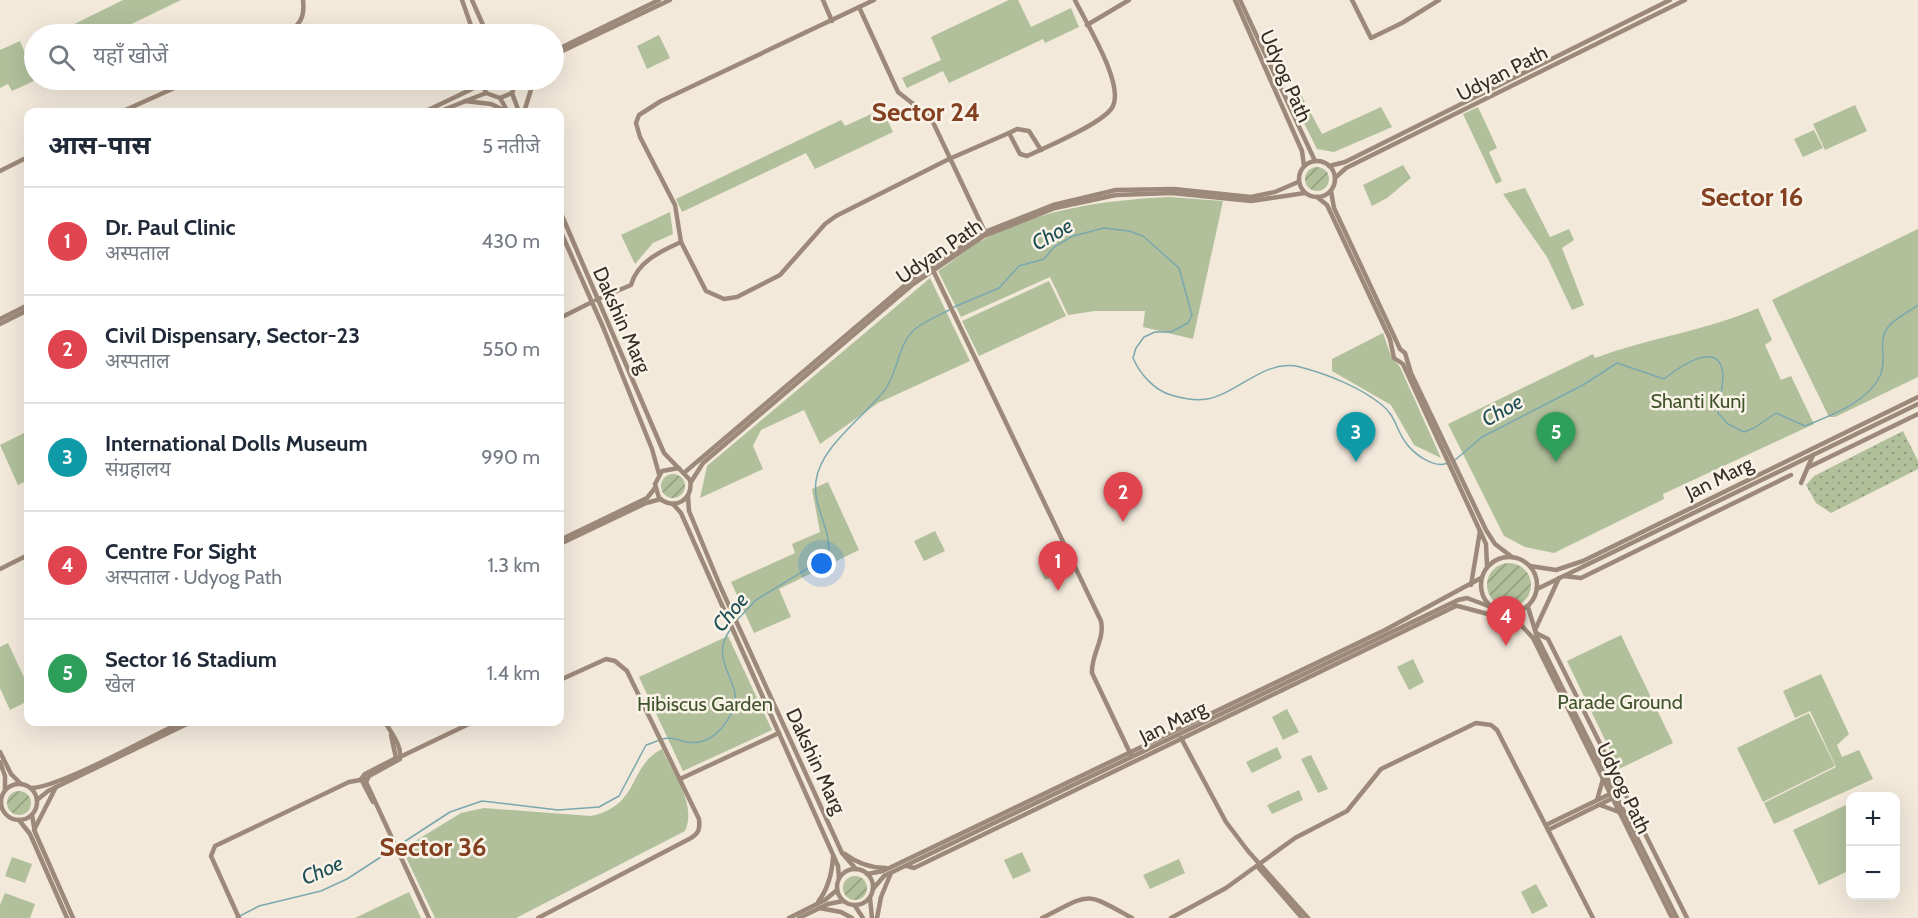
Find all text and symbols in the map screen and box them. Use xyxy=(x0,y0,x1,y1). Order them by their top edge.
search box xyxy=(24,24,564,90)
street label: Udyog Path xyxy=(1255,26,1317,126)
street label: Udyan Path xyxy=(1453,40,1551,106)
icon: search xyxy=(45,41,78,74)
text: यहाँ खोजें xyxy=(93,42,168,69)
district label: Sector 24 xyxy=(872,96,980,128)
text: आस-पास xyxy=(48,129,151,161)
text: 5 नतीजे xyxy=(482,134,540,158)
district label: Sector 16 xyxy=(1701,181,1803,213)
water label: Choe xyxy=(1027,212,1077,255)
street label: Udyan Path xyxy=(891,213,987,289)
text: Dr. Paul Clinic xyxy=(105,214,236,241)
text: 1 xyxy=(64,229,71,253)
text: 430 m xyxy=(482,229,540,253)
text: अस्पताल xyxy=(105,241,170,265)
street label: Dakshin Marg xyxy=(588,263,657,378)
text: Civil Dispensary, Sector-23 xyxy=(105,322,360,349)
text: 2 xyxy=(62,337,73,361)
text: 550 m xyxy=(482,337,540,361)
text: अस्पताल xyxy=(105,349,170,373)
water label: Choe xyxy=(1477,388,1527,431)
park label: Shanti Kunj xyxy=(1650,389,1746,413)
pin: 3 xyxy=(1336,412,1376,462)
pin: 5 xyxy=(1536,412,1576,462)
text: International Dolls Museum xyxy=(105,430,368,457)
text: 3 xyxy=(62,445,73,469)
text: 990 m xyxy=(481,445,540,469)
street label: Jan Marg xyxy=(1680,451,1758,505)
text: संग्रहालय xyxy=(105,457,171,481)
pin: 2 xyxy=(1104,472,1142,522)
text: Centre For Sight xyxy=(105,538,256,565)
pin: 1 xyxy=(1038,542,1078,591)
your location xyxy=(807,549,836,578)
text: 4 xyxy=(61,553,74,577)
text: 1.3 km xyxy=(488,553,540,577)
text: अस्पताल · Udyog Path xyxy=(105,565,282,589)
water label: Choe xyxy=(707,587,754,636)
pin: 4 xyxy=(1486,596,1526,646)
text: Sector 16 Stadium xyxy=(105,646,277,673)
text: 5 xyxy=(62,661,73,685)
text: 1.4 km xyxy=(487,661,540,685)
text: खेल xyxy=(105,673,135,697)
park label: Parade Ground xyxy=(1557,690,1683,714)
park label: Hibiscus Garden xyxy=(637,692,773,716)
street label: Jan Marg xyxy=(1134,695,1212,749)
street label: Dakshin Marg xyxy=(781,704,851,819)
street label: Udyog Path xyxy=(1592,738,1656,838)
map controls xyxy=(1846,792,1900,900)
button: + xyxy=(1846,792,1900,846)
district label: Sector 36 xyxy=(379,831,487,863)
button: − xyxy=(1846,846,1900,900)
water label: Choe xyxy=(297,850,347,890)

